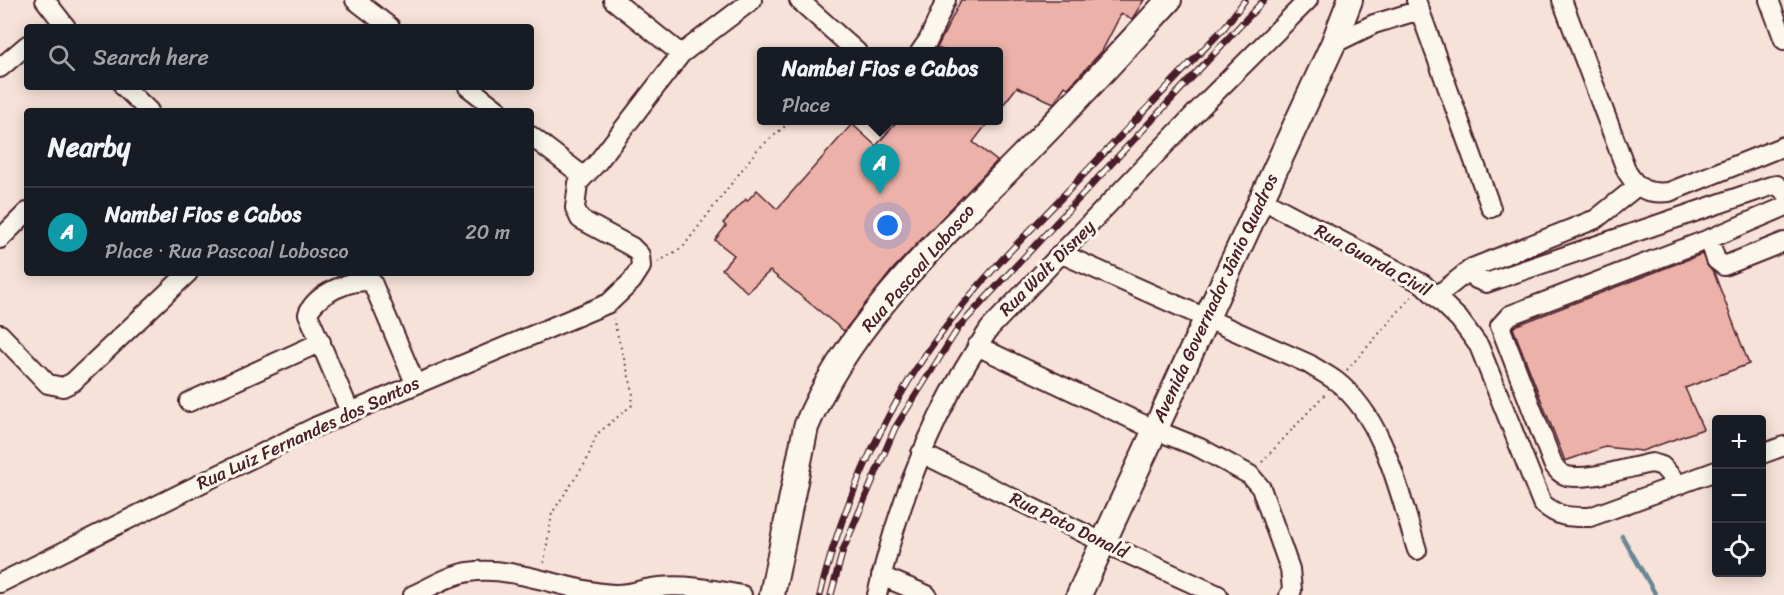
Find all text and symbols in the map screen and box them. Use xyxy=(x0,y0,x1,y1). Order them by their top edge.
search box xyxy=(24,24,534,90)
text: Search here xyxy=(93,38,209,77)
icon: search xyxy=(45,41,78,74)
popup xyxy=(757,47,1003,125)
text: Nambei Fios e Cabos xyxy=(782,49,978,88)
text: Place xyxy=(782,88,830,123)
text: Nearby xyxy=(48,124,130,170)
pin: A xyxy=(860,144,900,194)
street label: Avenida Governador Jânio Quadros xyxy=(1143,168,1287,429)
text: Nambei Fios e Cabos xyxy=(105,195,301,234)
street label: Rua Pascoal Lobosco xyxy=(853,196,983,340)
your location xyxy=(873,211,902,240)
street label: Rua Walt Disney xyxy=(991,211,1104,324)
text: A xyxy=(61,215,74,250)
text: 20 m xyxy=(465,215,510,250)
street label: Rua Guarda Civil xyxy=(1309,215,1438,306)
text: Place · Rua Pascoal Lobosco xyxy=(105,234,349,269)
street label: Rua Luiz Fernandes dos Santos xyxy=(191,367,426,499)
map controls xyxy=(1712,415,1766,577)
button: + xyxy=(1712,415,1766,469)
button: − xyxy=(1712,469,1766,523)
street label: Rua Pato Donald xyxy=(1004,482,1135,568)
button: locate xyxy=(1712,523,1766,577)

